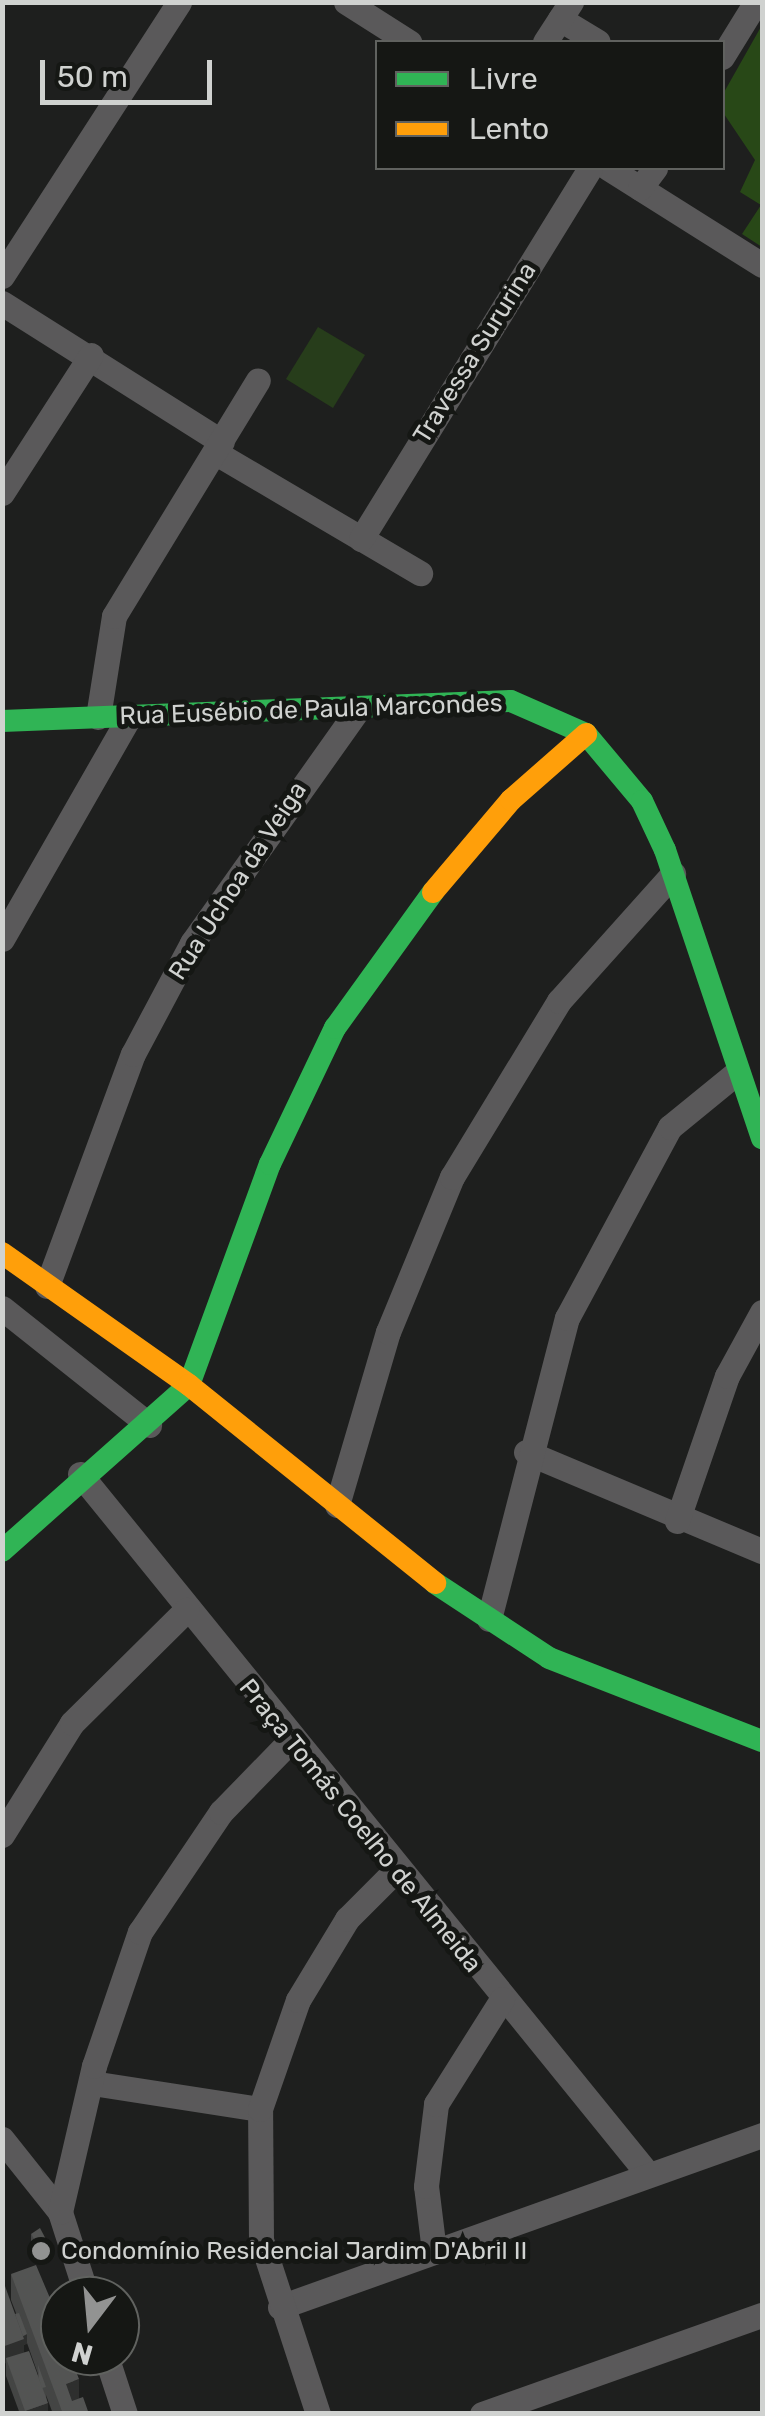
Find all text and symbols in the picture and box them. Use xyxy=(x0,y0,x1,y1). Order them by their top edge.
scale bar xyxy=(45,40,218,102)
legend xyxy=(375,40,725,170)
text: 50 m xyxy=(57,59,128,95)
text: Livre xyxy=(469,61,538,97)
text: Lento xyxy=(469,111,549,147)
street label: Travessa Sururina xyxy=(407,257,543,449)
street label: Rua Eusébio de Paula Marcondes xyxy=(119,688,503,732)
street label: Rua Uchoa da Veiga xyxy=(163,776,313,986)
street label: Praça Tomás Coelho de Almeida xyxy=(232,1673,488,1979)
place label: Condomínio Residencial Jardim D'Abril II xyxy=(61,2236,527,2266)
marker: Condomínio Residencial Jardim D'Abril II xyxy=(30,2240,52,2262)
north arrow xyxy=(40,2276,140,2376)
text: N xyxy=(68,2335,96,2372)

